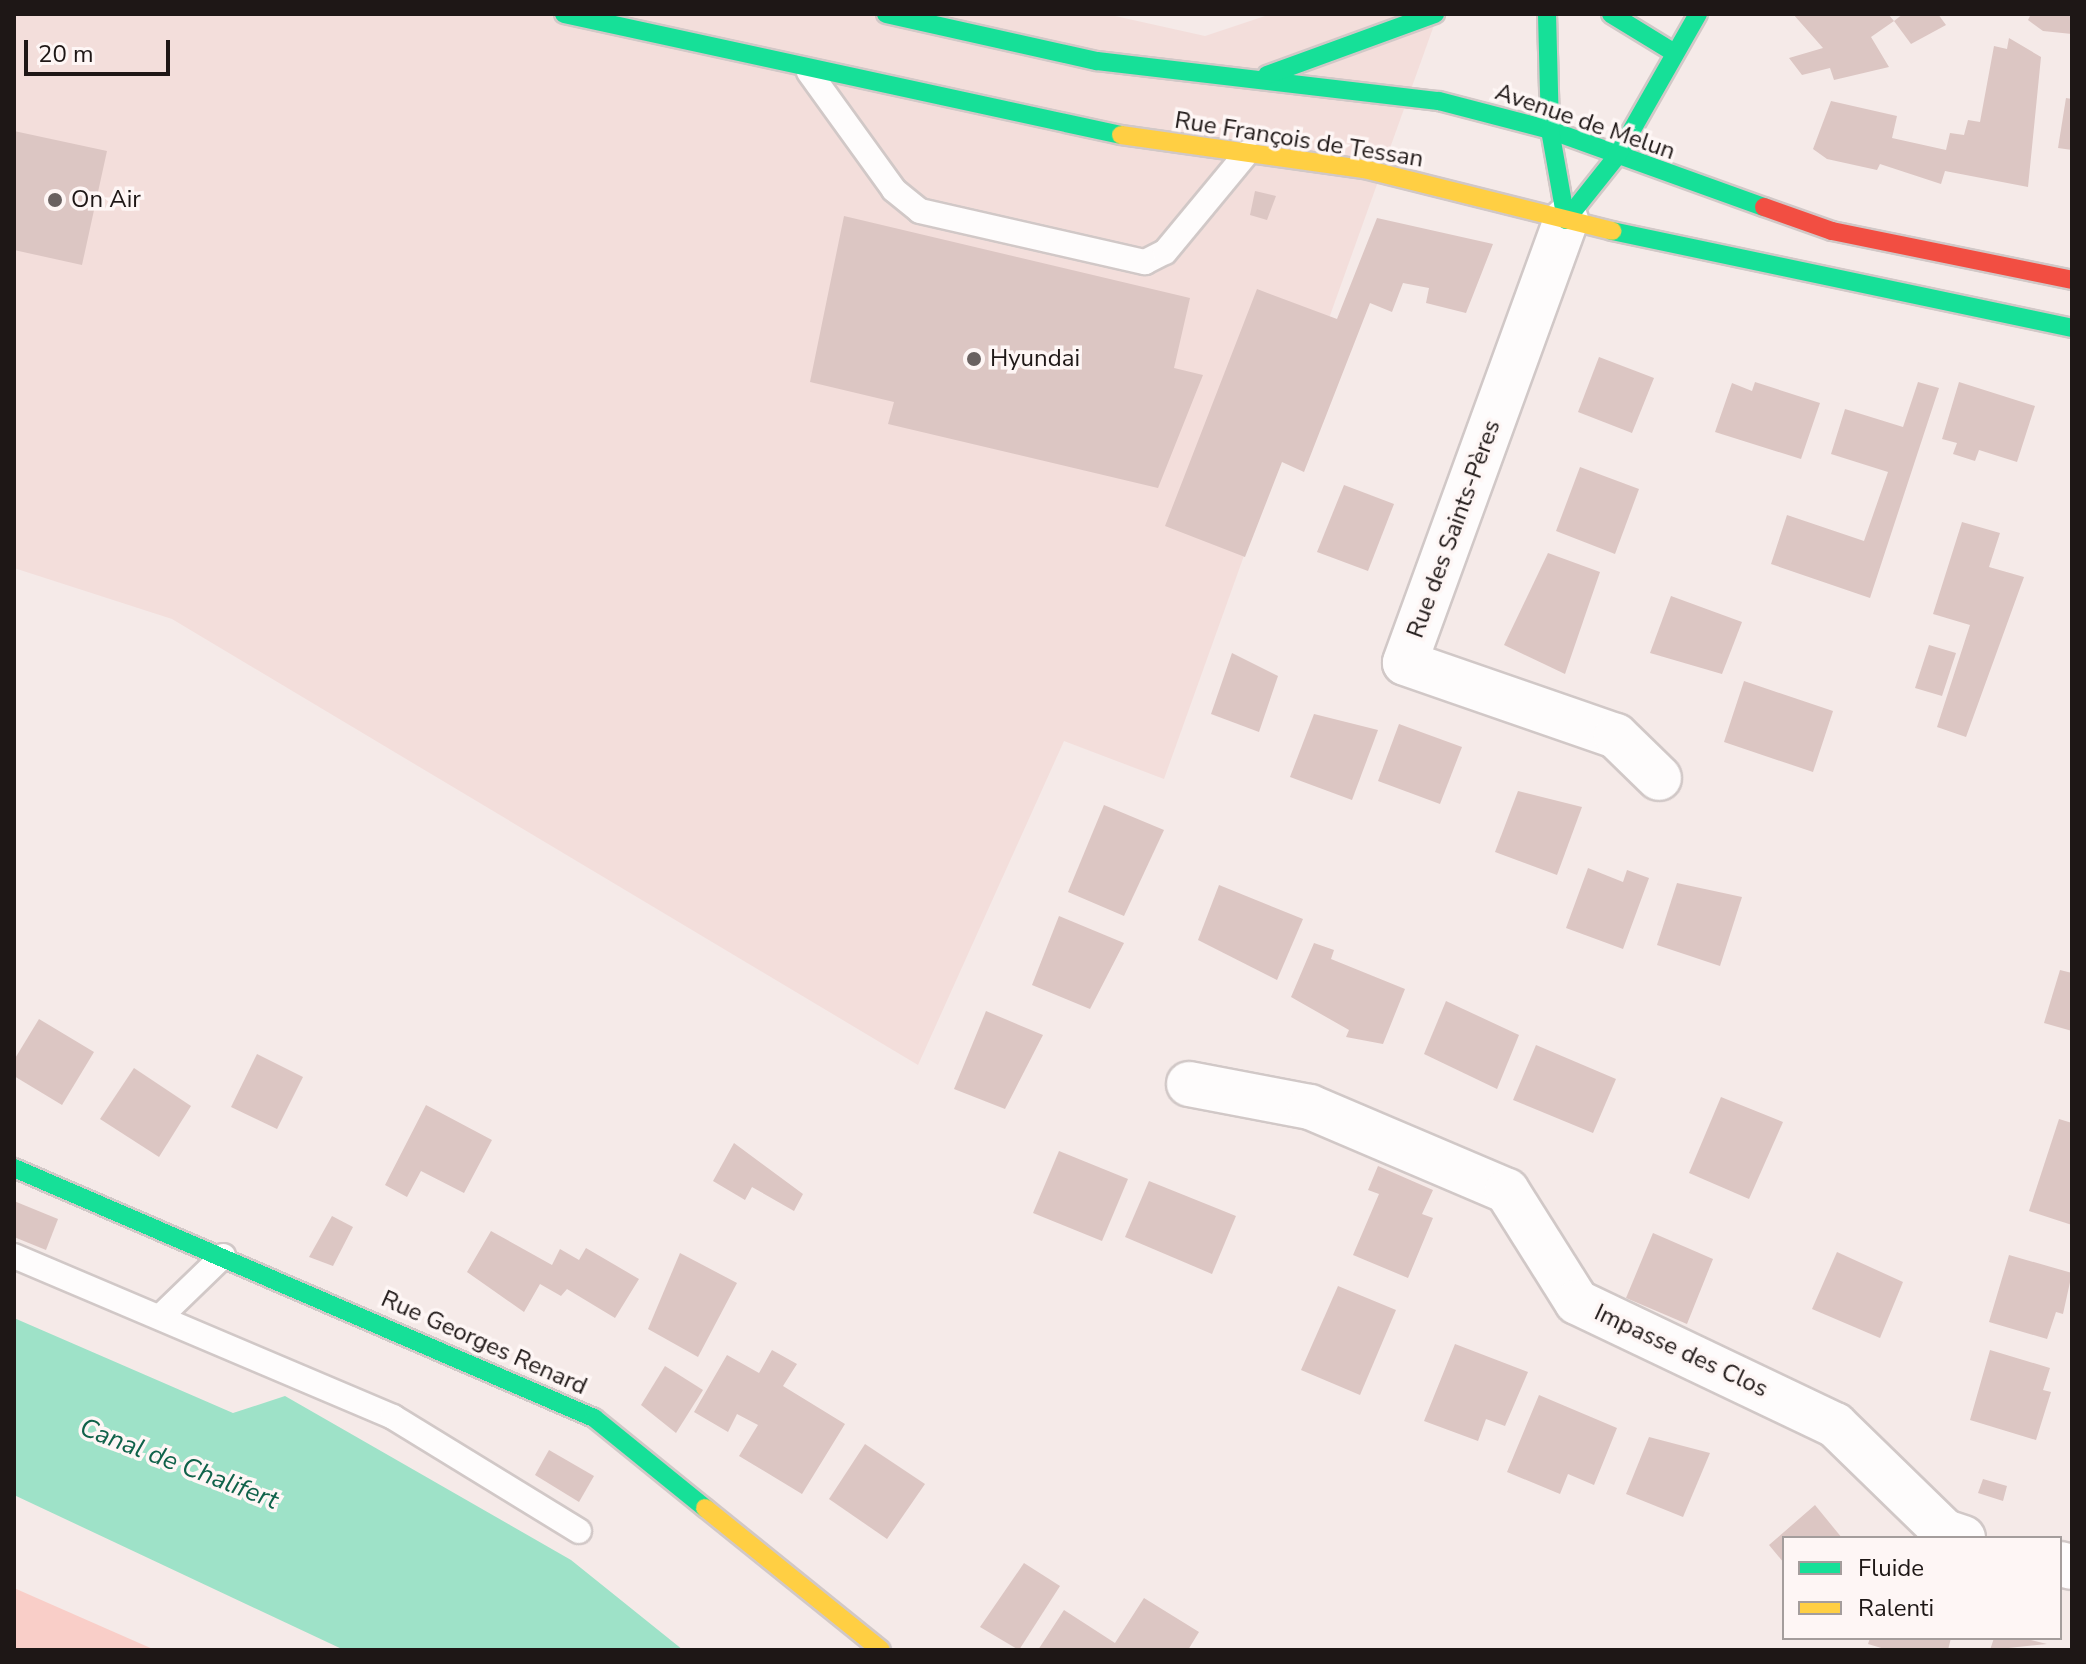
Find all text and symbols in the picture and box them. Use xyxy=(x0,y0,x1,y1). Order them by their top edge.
scale bar xyxy=(28,24,174,74)
text: 20 m xyxy=(38,38,94,70)
street label: Avenue de Melun xyxy=(1491,78,1679,166)
street label: Rue François de Tessan xyxy=(1173,106,1425,174)
place label: On Air xyxy=(71,186,141,214)
marker: On Air xyxy=(46,191,64,209)
place label: Hyundai xyxy=(990,345,1080,373)
marker: Hyundai xyxy=(965,350,983,368)
street label: Rue des Saints-Pères xyxy=(1401,416,1507,642)
street label: Rue Georges Renard xyxy=(377,1285,591,1401)
street label: Impasse des Clos xyxy=(1590,1298,1772,1404)
water label: Canal de Chalifert xyxy=(75,1412,283,1516)
legend xyxy=(1782,1536,2062,1640)
text: Fluide xyxy=(1858,1552,1924,1584)
text: Ralenti xyxy=(1858,1592,1934,1624)

